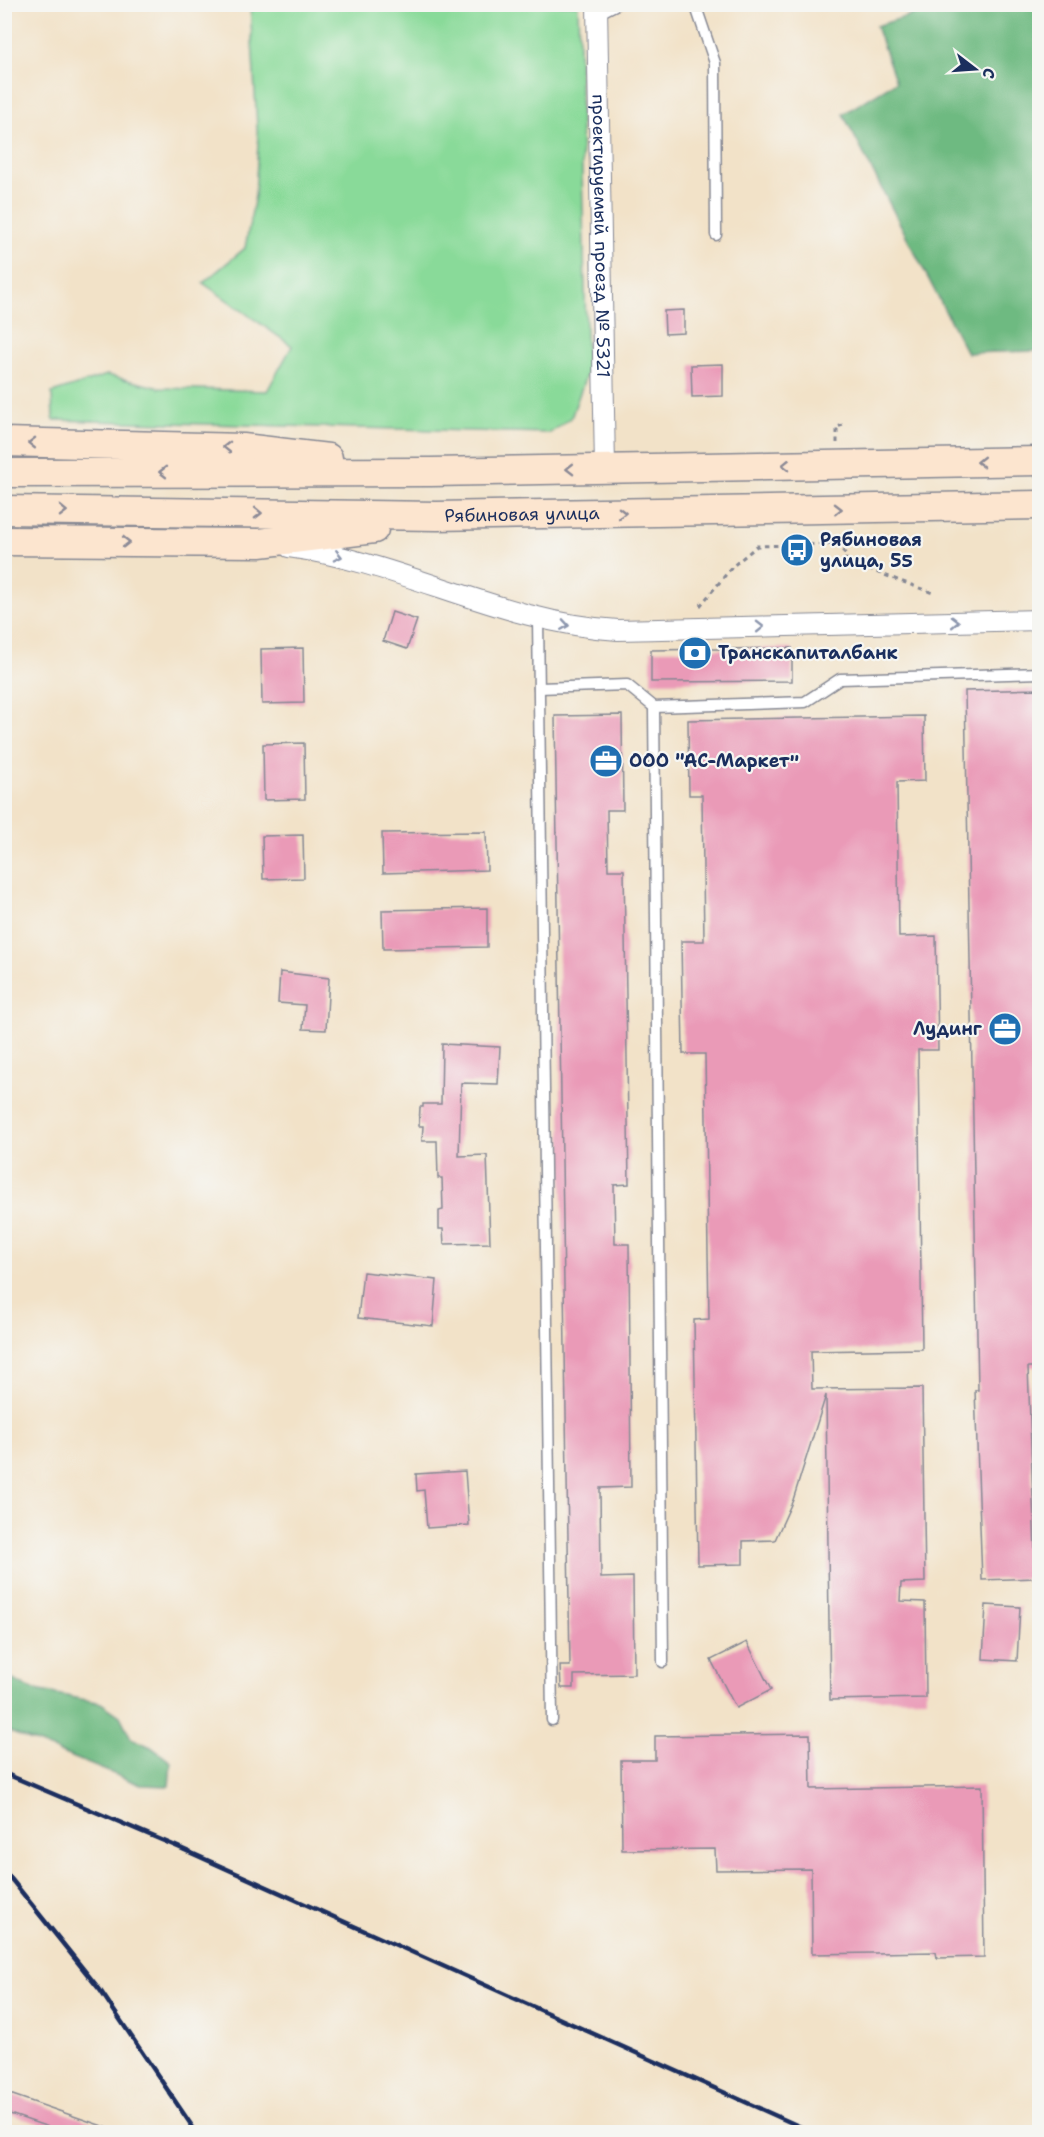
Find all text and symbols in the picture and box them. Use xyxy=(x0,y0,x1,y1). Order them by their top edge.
north arrow xyxy=(945,39,1005,99)
text: С xyxy=(977,65,1000,81)
street label: проектируемый проезд № 5321 xyxy=(587,94,615,378)
one-way arrow xyxy=(28,437,37,449)
one-way arrow xyxy=(223,441,232,454)
one-way arrow xyxy=(977,456,986,468)
one-way arrow xyxy=(782,459,791,472)
one-way arrow xyxy=(566,463,575,476)
one-way arrow xyxy=(158,466,167,478)
street label: Рябиновая улица xyxy=(444,501,600,528)
one-way arrow xyxy=(833,503,842,515)
one-way arrow xyxy=(58,504,67,517)
one-way arrow xyxy=(617,506,626,519)
one-way arrow xyxy=(253,507,262,520)
place label: Рябиновая улица, 55 xyxy=(820,528,922,573)
bus stop icon: Рябиновая улица, 55 xyxy=(779,532,815,568)
one-way arrow xyxy=(121,536,130,548)
one-way arrow xyxy=(333,549,343,562)
one-way arrow xyxy=(950,616,959,628)
one-way arrow xyxy=(560,618,570,630)
one-way arrow xyxy=(755,620,764,633)
bank icon: Транскапиталбанк xyxy=(677,635,713,671)
place label: Транскапиталбанк xyxy=(718,641,898,665)
office icon: ООО "АС-Маркет" xyxy=(588,743,624,779)
place label: ООО "АС-Маркет" xyxy=(629,749,799,773)
office icon: Лудинг xyxy=(987,1011,1023,1047)
place label: Лудинг xyxy=(913,1017,983,1041)

